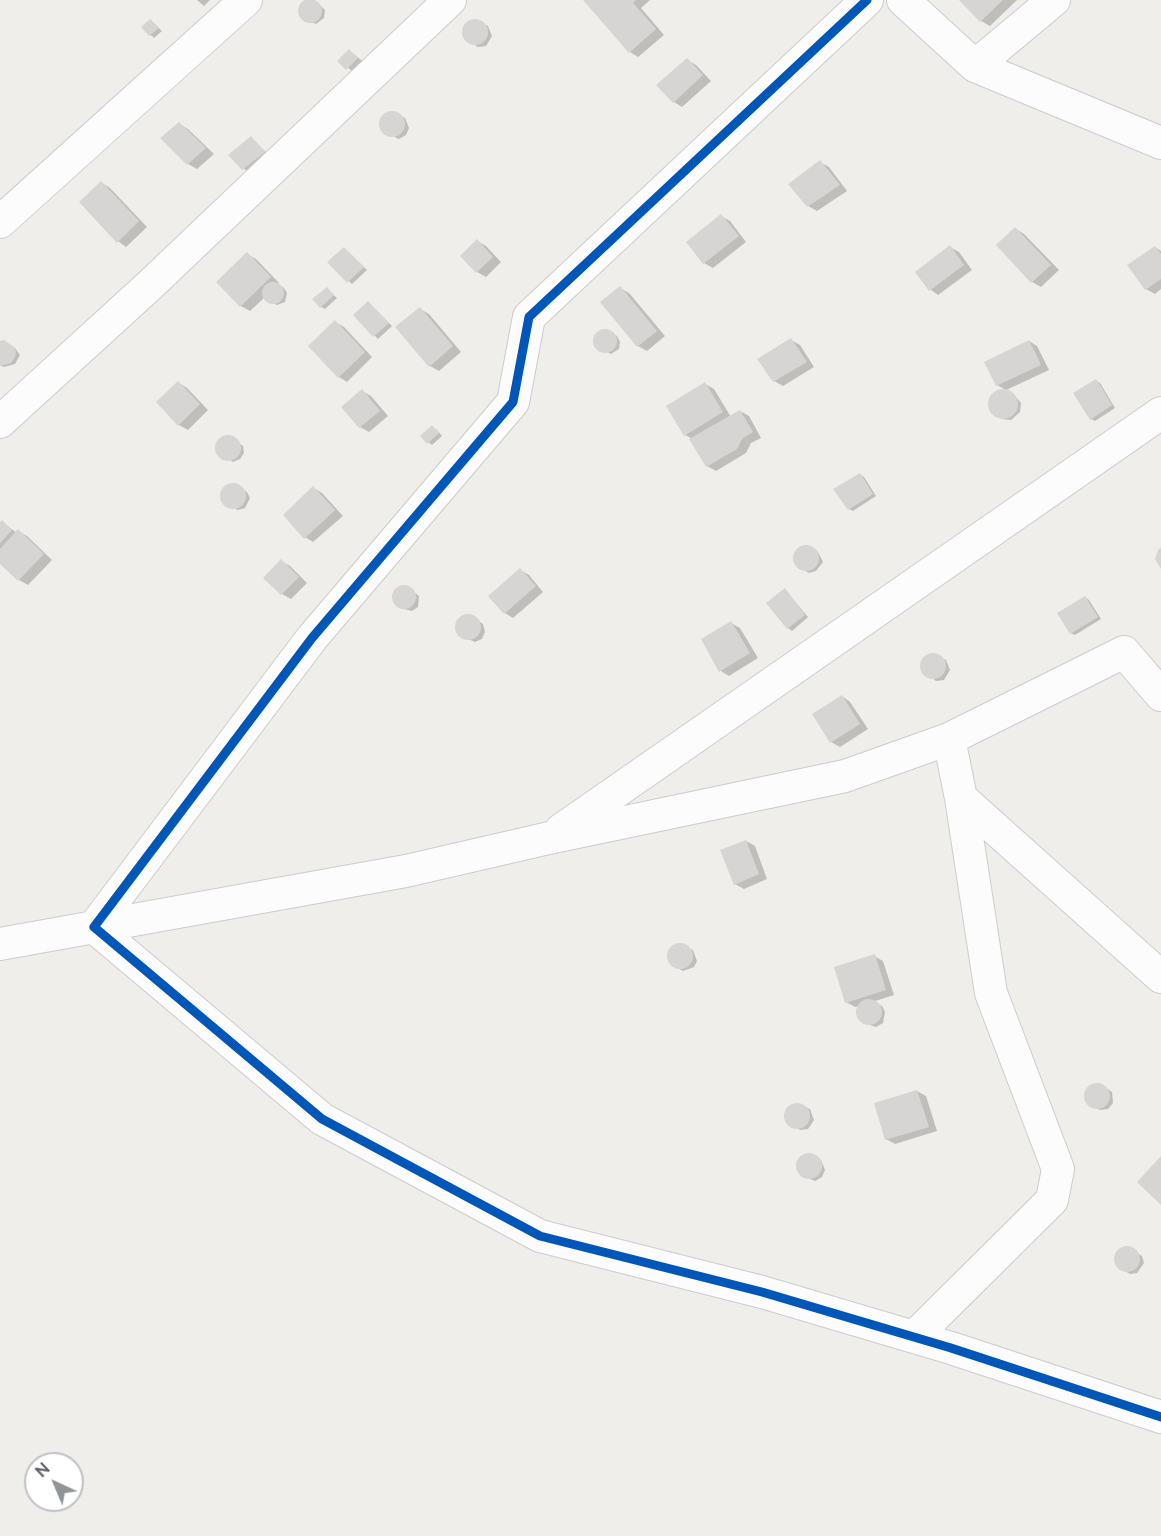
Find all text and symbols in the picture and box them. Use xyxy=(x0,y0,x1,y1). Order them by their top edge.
north arrow xyxy=(24,1452,84,1512)
text: N xyxy=(32,1459,54,1481)

